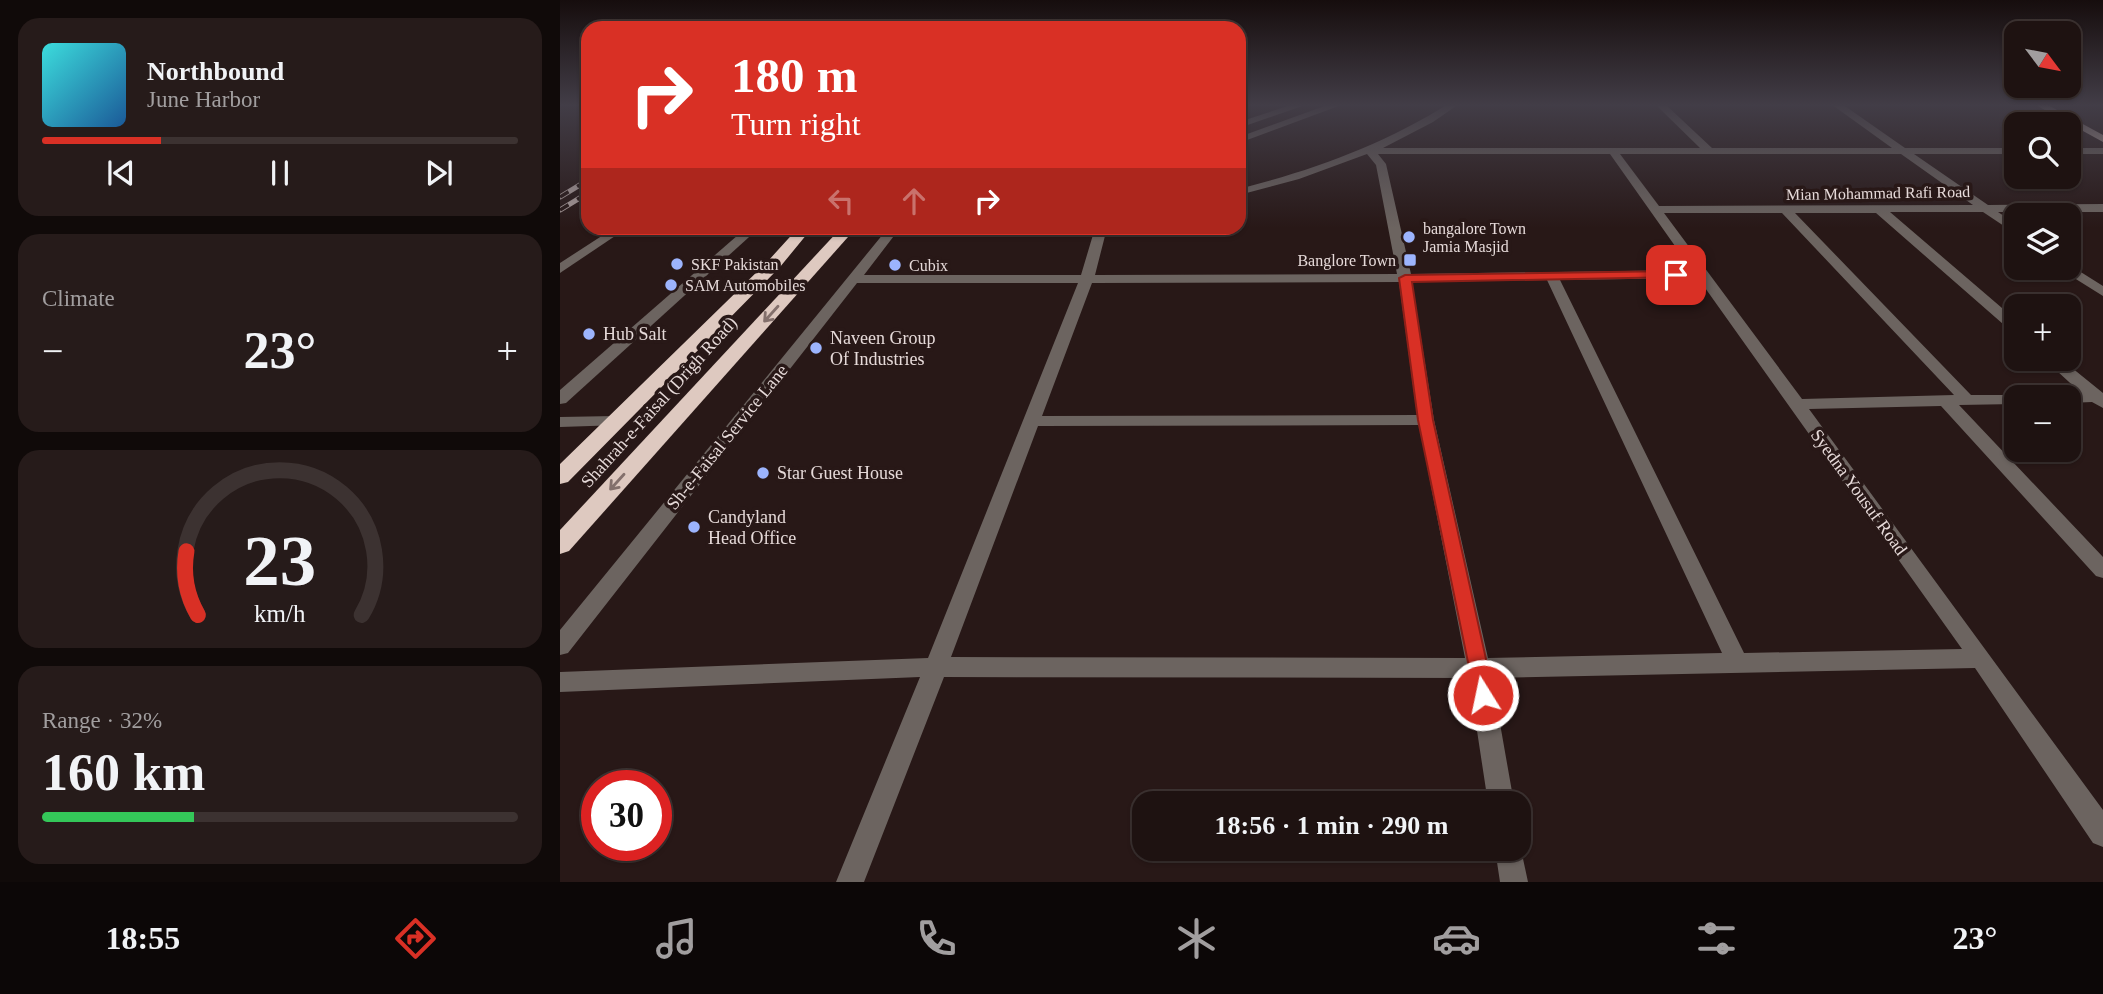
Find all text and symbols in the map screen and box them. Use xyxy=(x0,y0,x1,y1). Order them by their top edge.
north arrow xyxy=(2004,21,2081,98)
map controls xyxy=(2004,21,2081,462)
text: 180 m xyxy=(731,48,858,103)
icon: right xyxy=(616,49,707,140)
text: Northbound xyxy=(147,57,284,86)
text: June Harbor xyxy=(147,87,260,112)
text: Turn right xyxy=(731,106,861,142)
button: search xyxy=(2004,112,2081,189)
icon: previous xyxy=(102,154,140,192)
icon: pause xyxy=(261,154,299,192)
icon: next xyxy=(420,154,458,192)
icon: left xyxy=(822,182,860,220)
icon: ahead xyxy=(895,182,933,220)
icon: right xyxy=(968,182,1006,220)
street label: Mian Mohammad Rafi Road xyxy=(1786,183,1970,203)
button: layers xyxy=(2004,203,2081,280)
place label: bangalore Town Jamia Masjid xyxy=(1423,220,1526,256)
marker: bangalore Town Jamia Masjid xyxy=(1401,229,1417,245)
pin xyxy=(1646,245,1706,305)
place label: Banglore Town xyxy=(1297,252,1396,270)
marker: Banglore Town xyxy=(1402,252,1418,268)
marker: SKF Pakistan xyxy=(669,256,685,272)
place label: SKF Pakistan xyxy=(691,256,779,273)
icon: arrive xyxy=(1657,256,1695,294)
marker: Cubix xyxy=(887,257,903,273)
place label: Cubix xyxy=(909,257,948,274)
marker: SAM Automobiles xyxy=(663,277,679,293)
place label: SAM Automobiles xyxy=(685,277,805,294)
text: Climate xyxy=(42,286,115,311)
button: + xyxy=(2004,294,2081,371)
one-way arrow xyxy=(762,305,779,322)
street label: Shahrah-e-Faisal (Drigh Road) xyxy=(577,312,742,492)
text: 23° xyxy=(244,322,316,379)
place label: Hub Salt xyxy=(603,324,667,344)
marker: Hub Salt xyxy=(581,326,597,342)
place label: Naveen Group Of Industries xyxy=(830,328,935,369)
text: − xyxy=(42,330,63,372)
text: + xyxy=(497,330,518,372)
marker: Naveen Group Of Industries xyxy=(808,340,824,356)
street label: Sh-e-Faisal Service Lane xyxy=(662,360,792,514)
button: − xyxy=(2004,385,2081,462)
street label: Syedna Yousuf Road xyxy=(1807,425,1911,559)
place label: Star Guest House xyxy=(777,463,903,483)
marker: Star Guest House xyxy=(755,465,771,481)
one-way arrow xyxy=(609,473,626,490)
place label: Candyland Head Office xyxy=(708,507,796,548)
marker: Candyland Head Office xyxy=(686,519,702,535)
text: 23 xyxy=(244,520,316,601)
text: km/h xyxy=(254,600,306,627)
position arrow xyxy=(1446,658,1520,732)
text: Range · 32% xyxy=(42,708,162,733)
text: 160 km xyxy=(42,744,205,801)
speed limit sign: 30 xyxy=(581,770,672,861)
text: 18:56 · 1 min · 290 m xyxy=(1215,811,1449,840)
icon: directions xyxy=(391,914,440,963)
icon: music xyxy=(652,914,701,963)
icon: phone xyxy=(912,914,961,963)
icon: climate xyxy=(1172,914,1221,963)
icon: car xyxy=(1432,914,1481,963)
icon: filters xyxy=(1692,914,1741,963)
text: 18:55 xyxy=(106,920,180,956)
text: 23° xyxy=(1953,920,1997,956)

